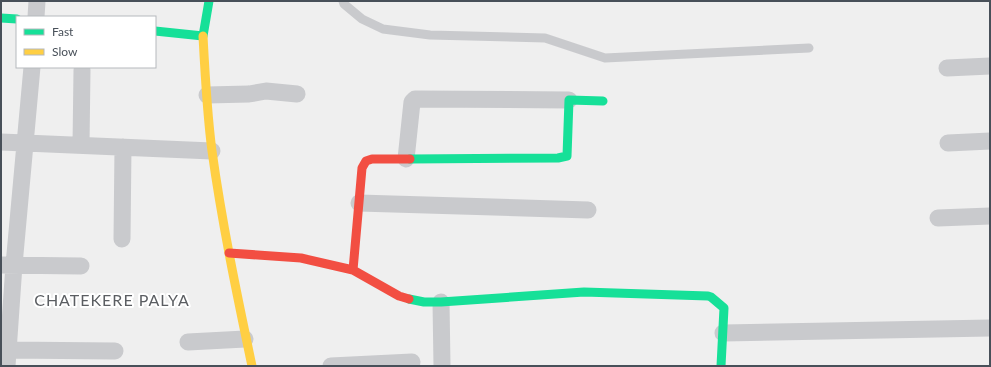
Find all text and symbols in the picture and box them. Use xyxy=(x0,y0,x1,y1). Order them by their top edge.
legend xyxy=(16,16,156,68)
text: Fast xyxy=(52,24,74,39)
text: Slow xyxy=(52,44,78,59)
district label: CHATEKERE PALYA xyxy=(34,290,190,309)

